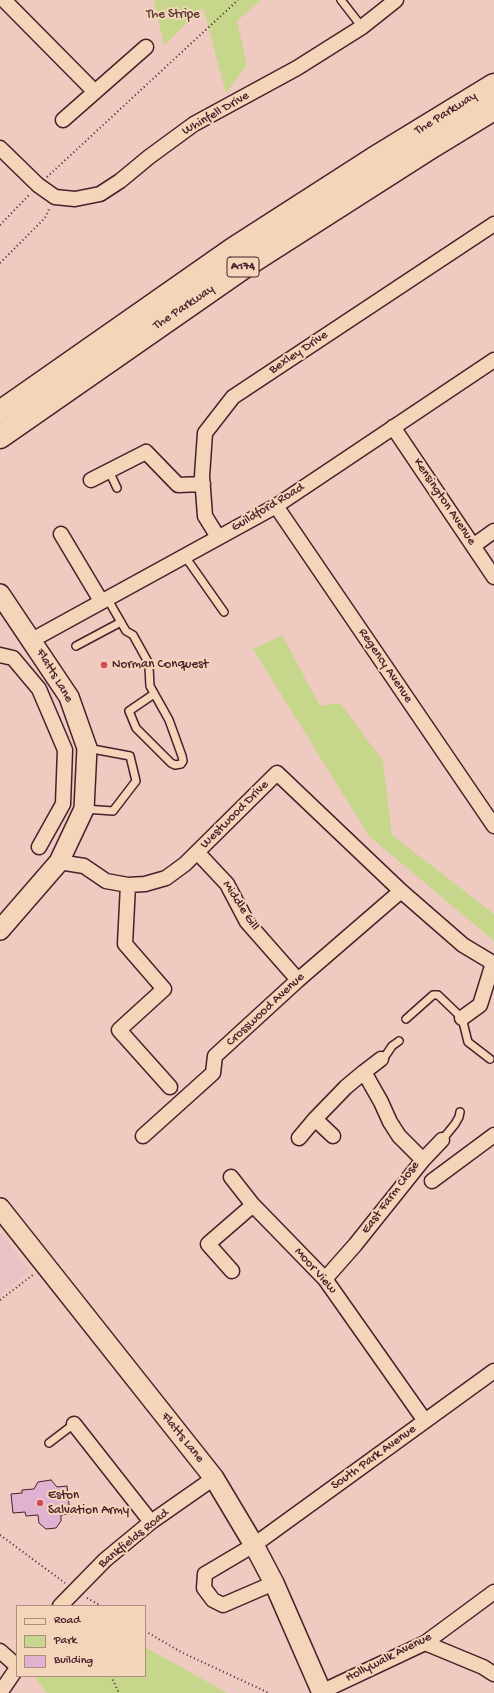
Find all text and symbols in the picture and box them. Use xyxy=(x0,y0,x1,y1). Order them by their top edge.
park label: The Stripe xyxy=(146,7,200,23)
street label: Whinfell Drive xyxy=(180,89,252,139)
street label: The Parkway xyxy=(412,89,480,139)
road number: A174 xyxy=(227,257,259,277)
street label: The Parkway xyxy=(151,282,217,334)
street label: Bexley Drive xyxy=(267,328,331,378)
street label: Kensington Avenue xyxy=(409,456,479,548)
street label: Guildford Road xyxy=(229,480,307,536)
street label: Regency Avenue xyxy=(354,626,416,706)
street label: Flatts Lane xyxy=(32,646,76,706)
place label: Norman Conquest xyxy=(112,657,208,673)
marker: Norman Conquest xyxy=(99,660,109,670)
street label: Westwood Drive xyxy=(198,778,272,852)
street label: Middle Gill xyxy=(218,878,262,934)
street label: Crosswood Avenue xyxy=(224,970,308,1050)
street label: East Farm Close xyxy=(358,1158,424,1238)
street label: Moor View xyxy=(290,1245,340,1297)
street label: Flatts Lane xyxy=(157,1410,207,1466)
street label: South Park Avenue xyxy=(328,1422,420,1494)
place label: Eston Salvation Army xyxy=(48,1488,129,1519)
marker: Eston Salvation Army xyxy=(35,1498,45,1508)
street label: Bankfields Road xyxy=(96,1506,172,1572)
legend xyxy=(16,1605,146,1677)
text: Road xyxy=(54,1614,80,1628)
street label: Hollywalk Avenue xyxy=(343,1630,435,1686)
text: Park xyxy=(54,1634,77,1648)
text: Building xyxy=(54,1654,93,1668)

